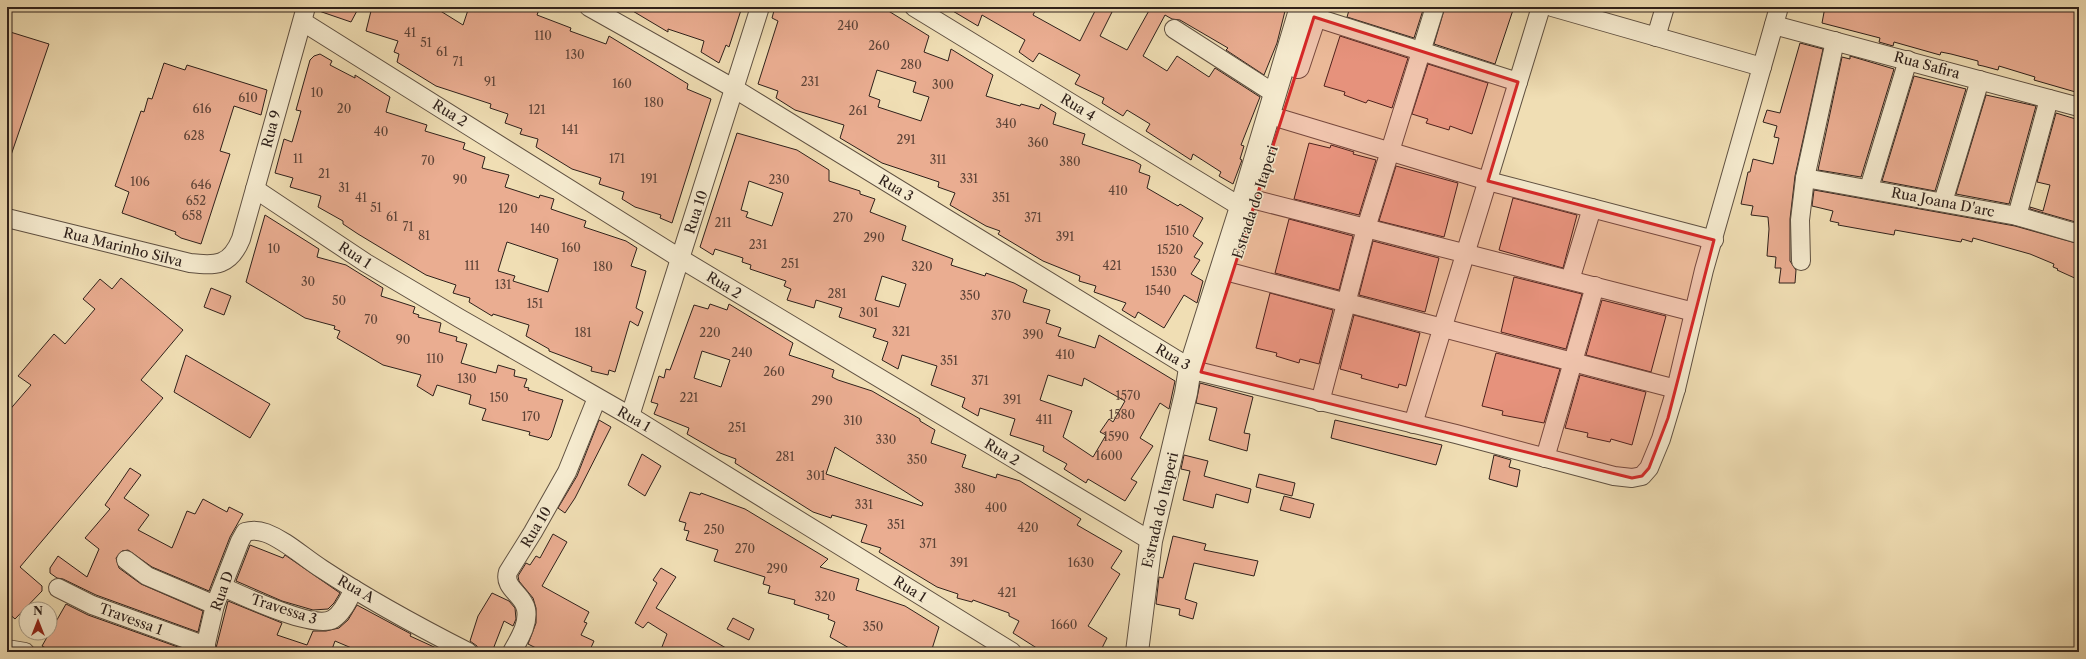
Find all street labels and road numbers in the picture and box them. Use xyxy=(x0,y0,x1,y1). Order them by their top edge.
street label: Rua Safira xyxy=(1892,48,1963,83)
street label: Rua 4 xyxy=(1057,90,1099,124)
street label: Rua 2 xyxy=(429,95,471,131)
street label: Rua 9 xyxy=(257,108,285,150)
street label: Estrada do Itaperi xyxy=(1228,143,1282,261)
street label: Rua 3 xyxy=(875,171,917,205)
street label: Rua Joana D'arc xyxy=(1890,183,1996,221)
street label: Rua 10 xyxy=(681,188,711,236)
street label: Rua Marinho Silva xyxy=(61,223,185,271)
street label: Rua 1 xyxy=(335,238,375,272)
street label: Rua 2 xyxy=(703,268,745,302)
street label: Rua 3 xyxy=(1152,340,1194,374)
street label: Rua 1 xyxy=(614,402,654,436)
street label: Rua 2 xyxy=(981,435,1023,469)
street label: Estrada do Itaperi xyxy=(1138,450,1182,570)
street label: Rua 10 xyxy=(517,503,555,551)
street label: Rua D xyxy=(207,569,237,613)
street label: Rua A xyxy=(334,571,378,607)
street label: Rua 1 xyxy=(890,572,930,606)
street label: Travessa 3 xyxy=(249,590,319,628)
street label: Travessa 1 xyxy=(97,599,165,639)

